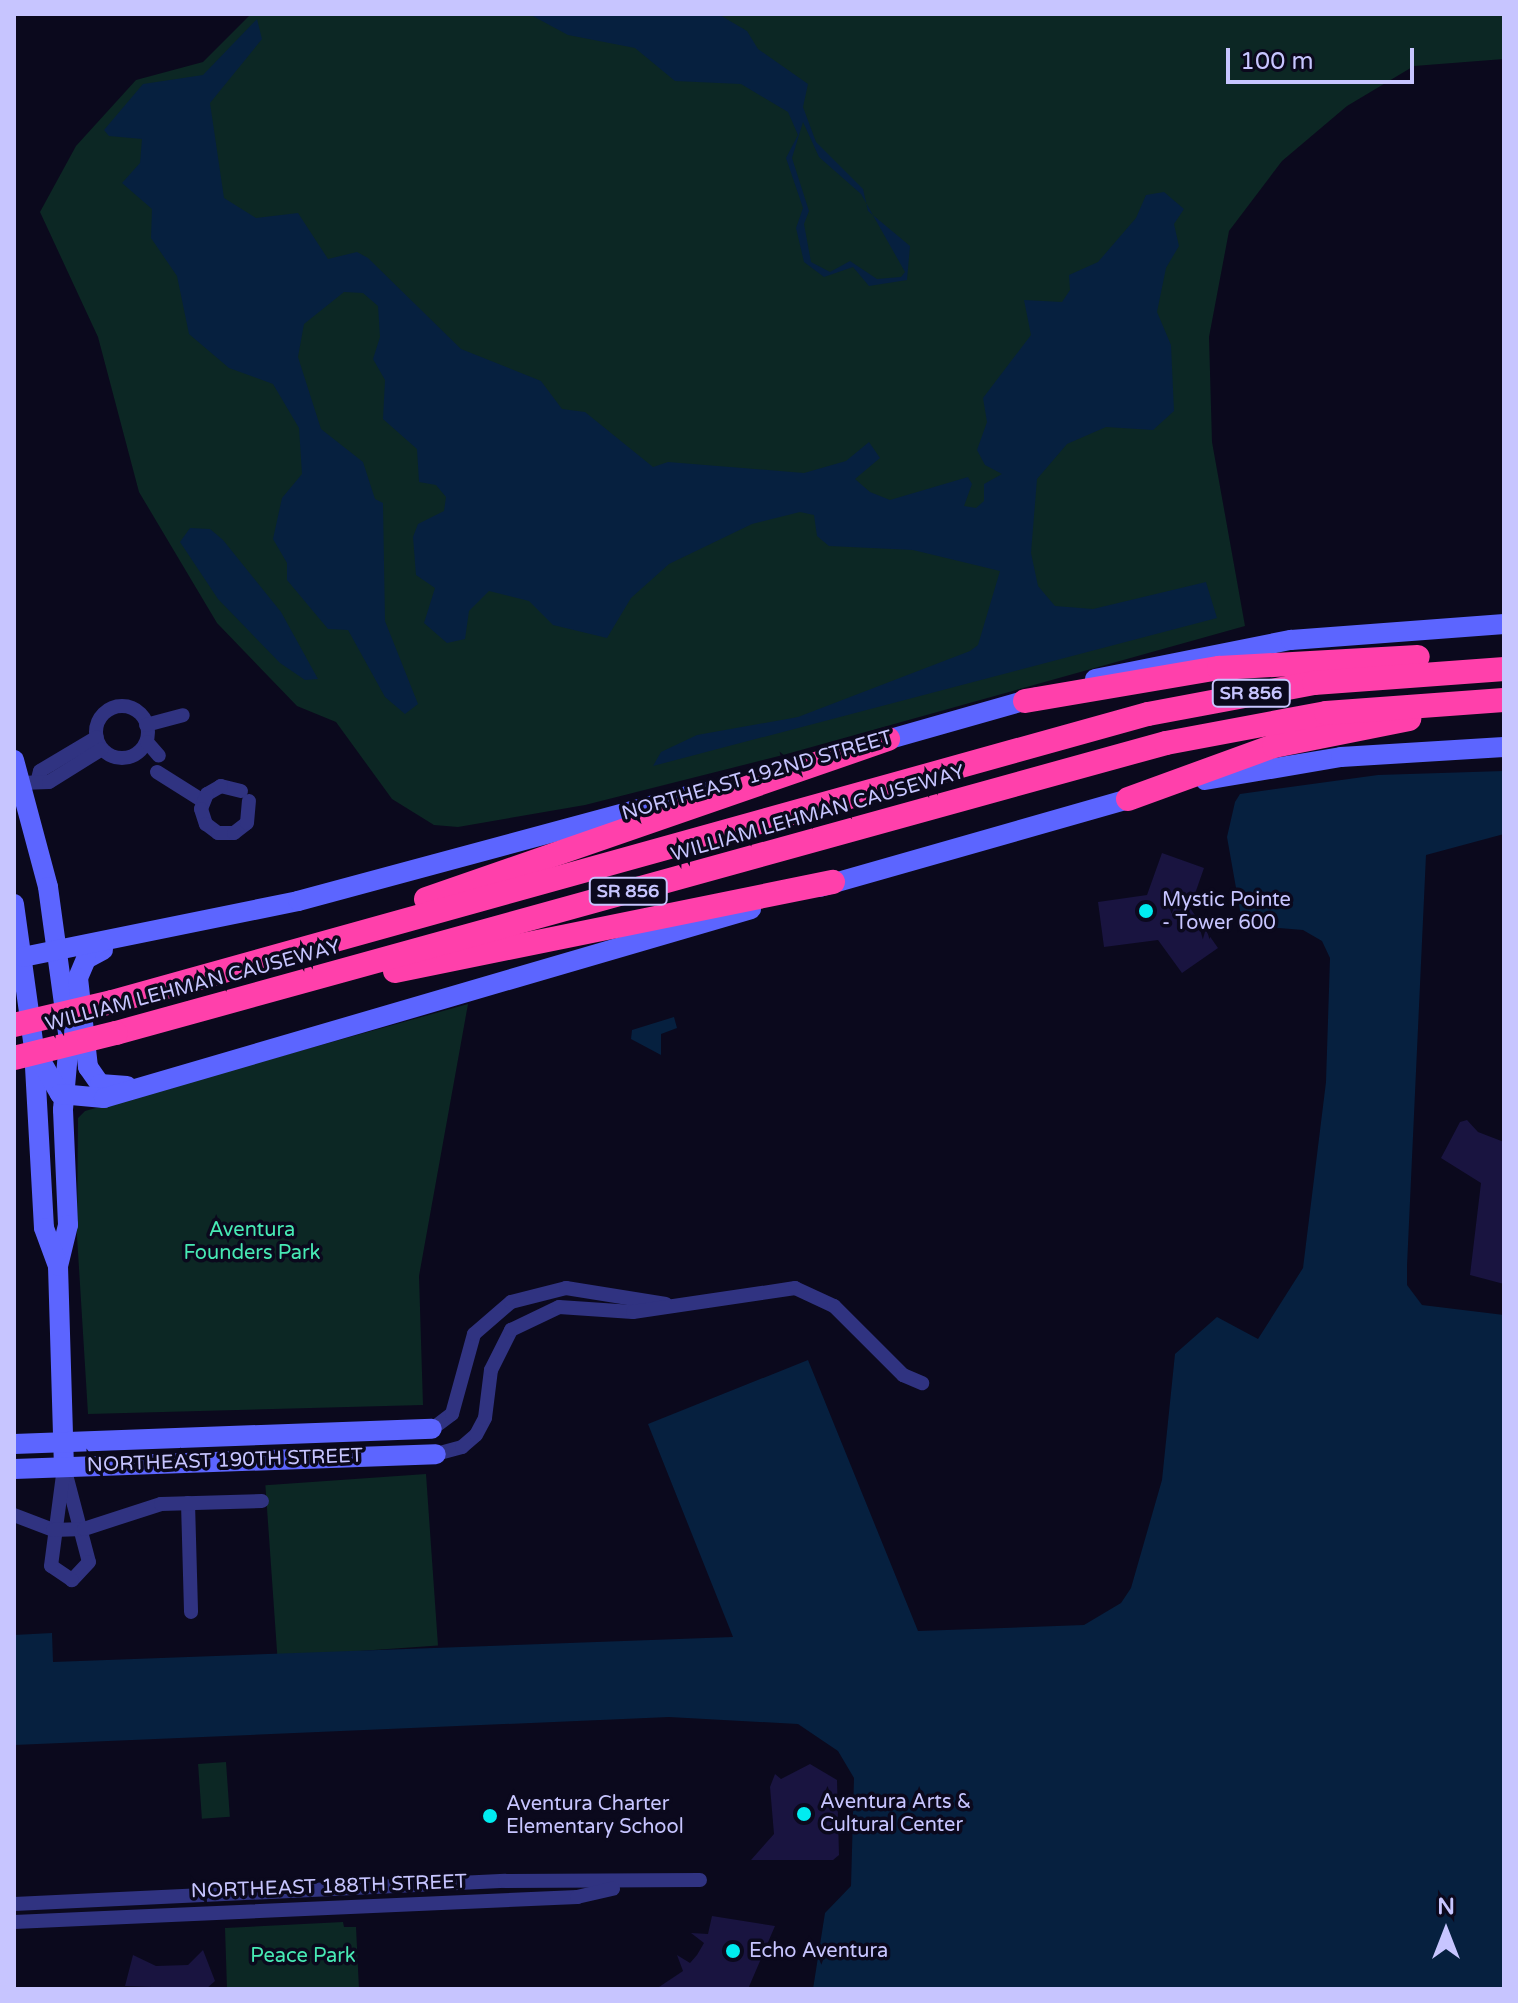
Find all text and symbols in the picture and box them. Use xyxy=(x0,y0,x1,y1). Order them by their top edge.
scale bar xyxy=(1230,32,1418,82)
text: 100 m xyxy=(1240,47,1314,76)
road number: SR 856 xyxy=(1211,679,1291,707)
street label: NORTHEAST 192ND STREET xyxy=(619,726,895,826)
street label: WILLIAM LEHMAN CAUSEWAY xyxy=(668,761,968,867)
road number: SR 856 xyxy=(588,877,668,905)
place label: Mystic Pointe - Tower 600 xyxy=(1162,888,1291,935)
marker: Mystic Pointe - Tower 600 xyxy=(1137,902,1155,920)
street label: WILLIAM LEHMAN CAUSEWAY xyxy=(43,935,343,1037)
park label: Aventura Founders Park xyxy=(184,1218,320,1265)
street label: NORTHEAST 190TH STREET xyxy=(87,1444,363,1478)
place label: Aventura Arts & Cultural Center xyxy=(820,1790,971,1837)
place label: Aventura Charter Elementary School xyxy=(506,1792,684,1839)
marker: Aventura Arts & Cultural Center xyxy=(795,1805,813,1823)
marker: Aventura Charter Elementary School xyxy=(481,1807,499,1825)
street label: NORTHEAST 188TH STREET xyxy=(191,1870,467,1904)
north arrow xyxy=(1406,1891,1486,1971)
text: N xyxy=(1437,1894,1455,1920)
place label: Echo Aventura xyxy=(749,1939,888,1963)
marker: Echo Aventura xyxy=(724,1942,742,1960)
park label: Peace Park xyxy=(250,1944,356,1968)

